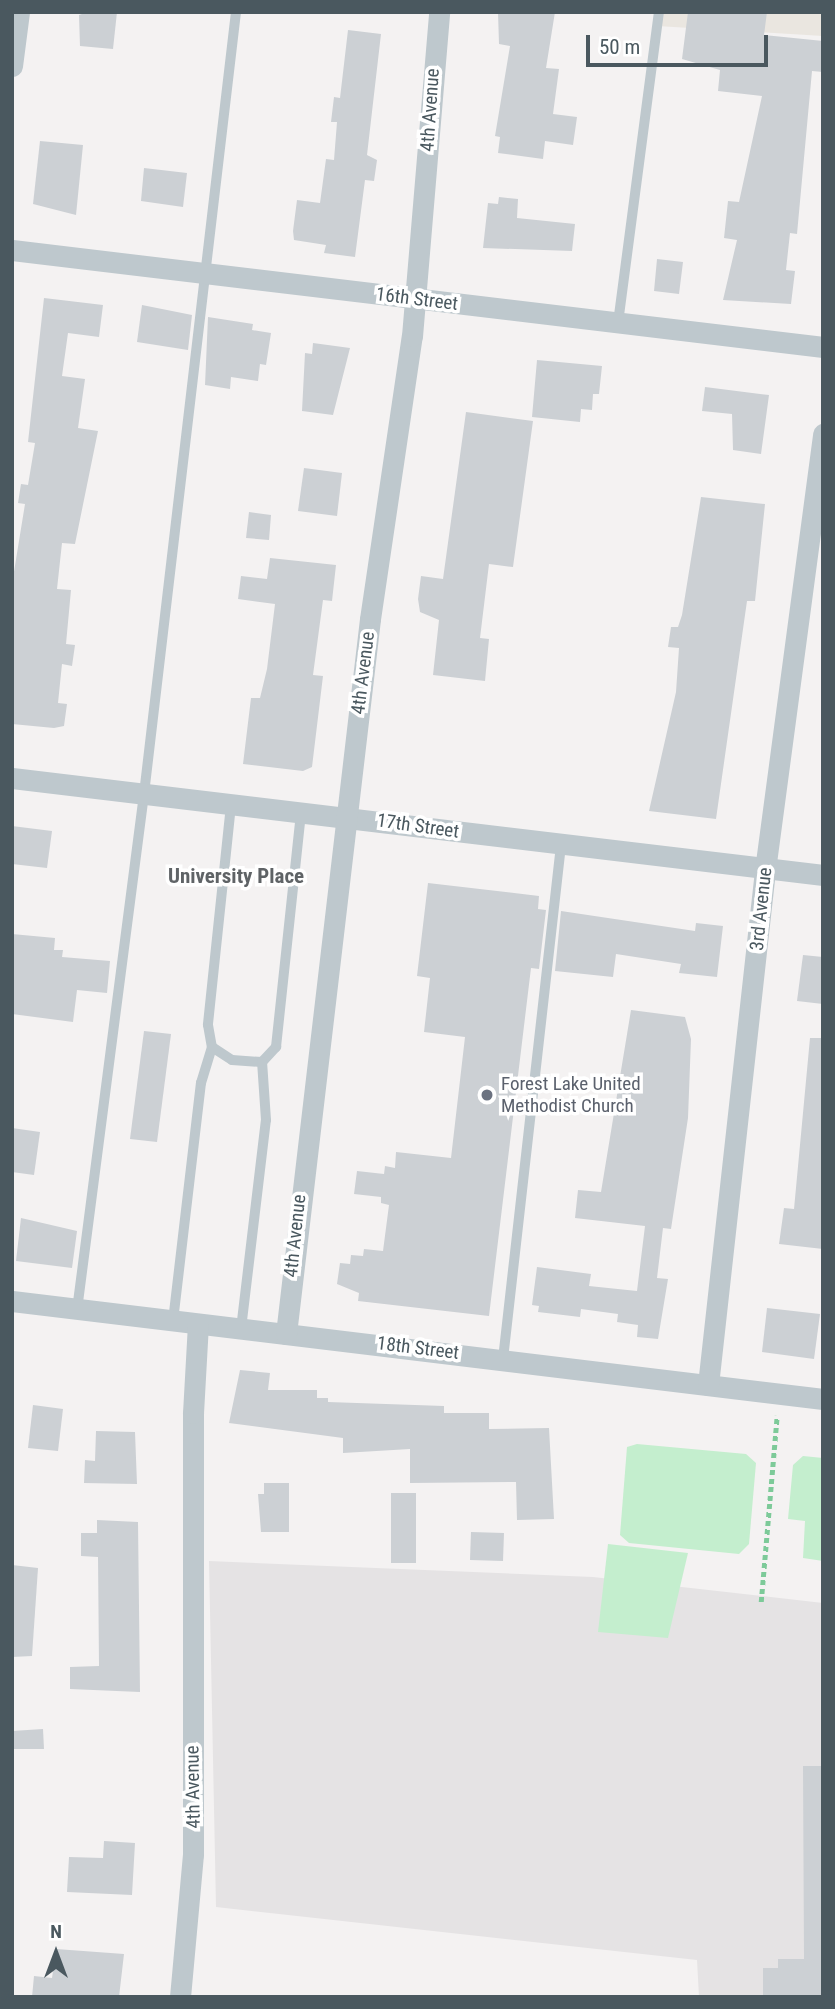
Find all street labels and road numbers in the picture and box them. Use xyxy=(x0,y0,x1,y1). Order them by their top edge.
street label: 4th Avenue xyxy=(416,68,444,152)
street label: 16th Street xyxy=(375,283,459,315)
street label: 4th Avenue xyxy=(347,630,379,716)
street label: 17th Street xyxy=(376,809,460,843)
street label: 3rd Avenue xyxy=(745,866,777,952)
street label: 4th Avenue xyxy=(279,1193,311,1279)
street label: 18th Street xyxy=(376,1332,460,1364)
street label: 4th Avenue xyxy=(181,1745,205,1829)

